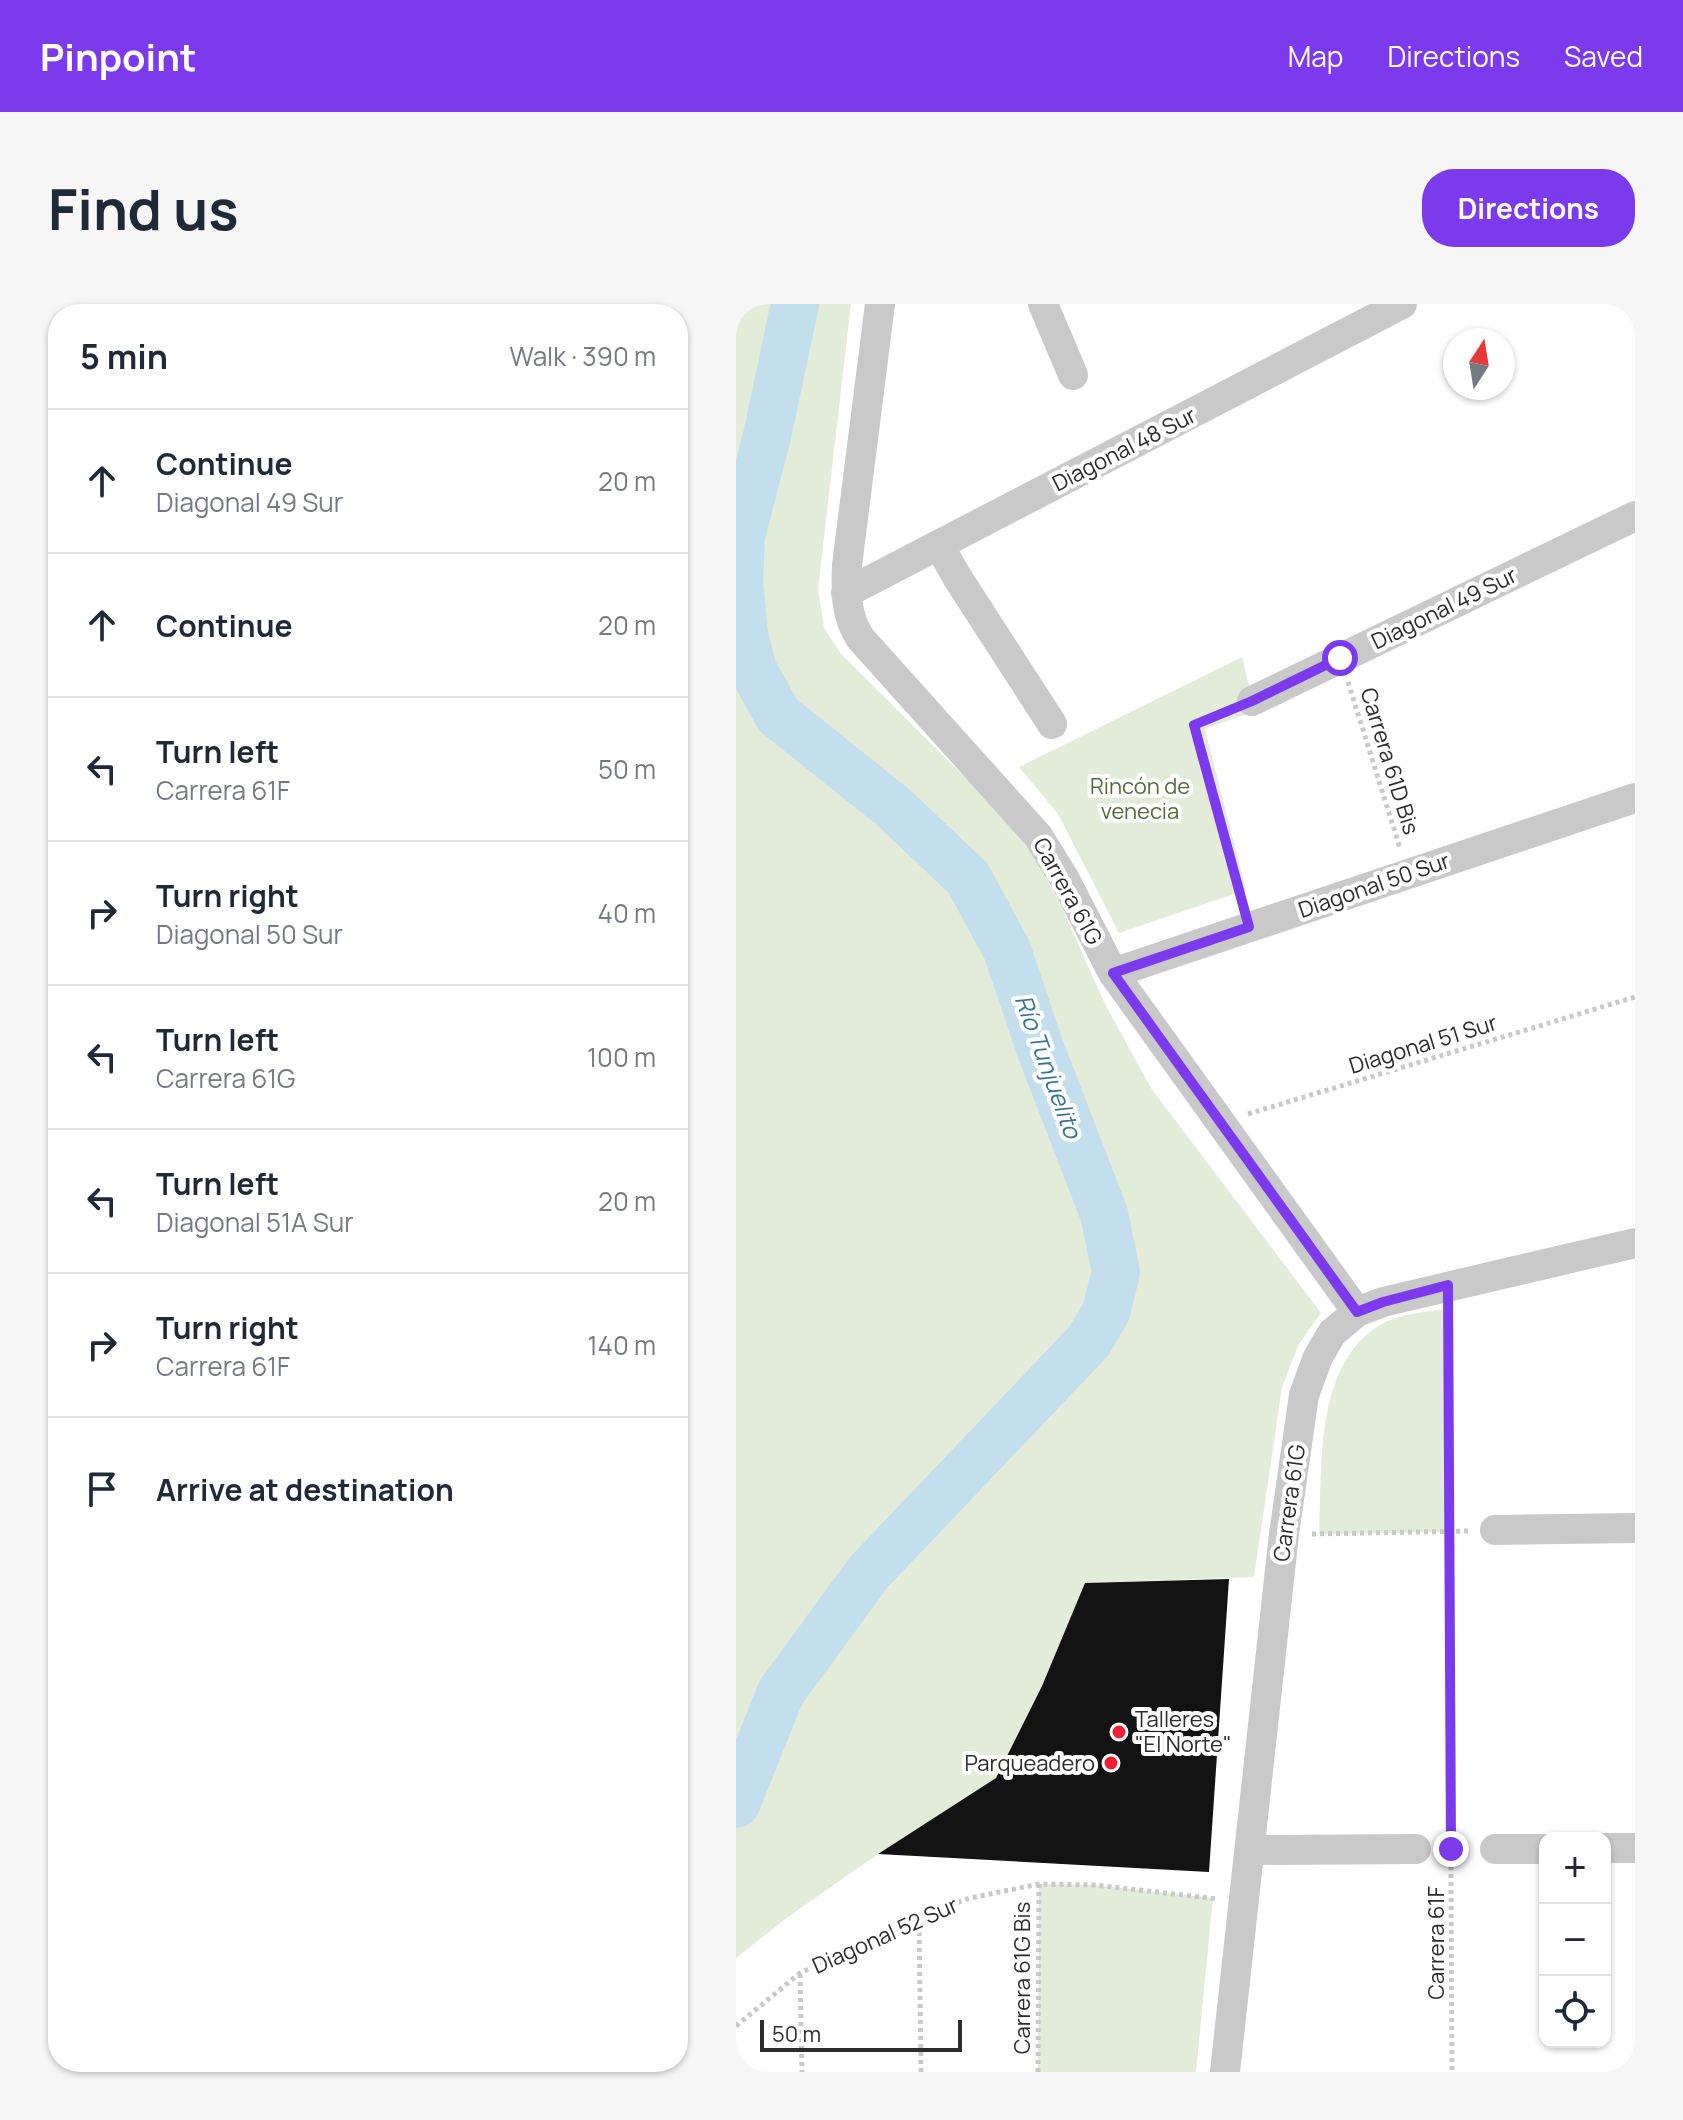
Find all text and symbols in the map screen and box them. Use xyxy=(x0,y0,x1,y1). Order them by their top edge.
text: Pinpoint xyxy=(40,30,196,82)
text: Map xyxy=(1288,37,1343,75)
text: Directions xyxy=(1387,37,1520,75)
text: Saved xyxy=(1564,37,1643,75)
button: Directions xyxy=(1422,169,1635,247)
text: Find us xyxy=(48,170,239,247)
north arrow xyxy=(1443,328,1515,400)
text: 5 min xyxy=(80,333,168,379)
text: Walk · 390 m xyxy=(510,338,656,374)
street label: Diagonal 48 Sur xyxy=(1047,400,1201,498)
text: Continue xyxy=(156,443,292,484)
icon: ahead xyxy=(80,459,124,503)
text: 20 m xyxy=(598,463,656,499)
text: Diagonal 49 Sur xyxy=(156,484,343,520)
street label: Diagonal 49 Sur xyxy=(1366,560,1522,656)
icon: ahead xyxy=(80,603,124,647)
text: Continue xyxy=(156,605,292,646)
text: 20 m xyxy=(598,607,656,643)
route start xyxy=(1322,640,1358,676)
street label: Carrera 61D Bis xyxy=(1353,684,1427,838)
text: Turn left xyxy=(156,731,279,772)
icon: left xyxy=(80,747,124,791)
text: 50 m xyxy=(598,751,656,787)
park label: Rincón de venecia xyxy=(1090,771,1190,826)
text: Carrera 61F xyxy=(156,772,290,808)
street label: Carrera 61G xyxy=(1026,832,1110,950)
street label: Diagonal 50 Sur xyxy=(1294,845,1454,925)
text: Turn right xyxy=(156,875,299,916)
icon: right xyxy=(80,891,124,935)
text: 40 m xyxy=(598,895,656,931)
text: Diagonal 50 Sur xyxy=(156,916,343,952)
water label: Río Tunjuelito xyxy=(1008,990,1091,1144)
street label: Diagonal 51 Sur xyxy=(1345,1007,1501,1081)
text: Turn left xyxy=(156,1019,279,1060)
icon: left xyxy=(80,1035,124,1079)
text: 100 m xyxy=(587,1039,656,1075)
text: Carrera 61G xyxy=(156,1060,295,1096)
text: Turn left xyxy=(156,1163,279,1204)
icon: left xyxy=(80,1179,124,1223)
text: 20 m xyxy=(598,1183,656,1219)
text: Diagonal 51A Sur xyxy=(156,1204,354,1240)
text: Turn right xyxy=(156,1307,299,1348)
icon: right xyxy=(80,1323,124,1367)
text: 140 m xyxy=(587,1327,656,1363)
text: Carrera 61F xyxy=(156,1348,290,1384)
street label: Carrera 61G xyxy=(1266,1442,1312,1564)
icon: arrive xyxy=(80,1467,124,1511)
text: Arrive at destination xyxy=(156,1469,454,1510)
place label: Talleres "El Norte" xyxy=(1135,1704,1232,1759)
marker: Talleres "El Norte" xyxy=(1110,1723,1128,1741)
place label: Parqueadero xyxy=(964,1748,1095,1778)
marker: Parqueadero xyxy=(1102,1754,1120,1772)
route end xyxy=(1433,1831,1469,1867)
map controls xyxy=(1539,1832,1611,2048)
button: + xyxy=(1539,1832,1611,1904)
street label: Carrera 61F xyxy=(1421,1886,1451,2000)
street label: Diagonal 52 Sur xyxy=(807,1889,963,1981)
street label: Carrera 61G Bis xyxy=(1007,1902,1037,2054)
button: − xyxy=(1539,1904,1611,1976)
button: locate xyxy=(1539,1976,1611,2048)
scale bar xyxy=(760,2016,962,2052)
text: 50 m xyxy=(772,2019,821,2049)

